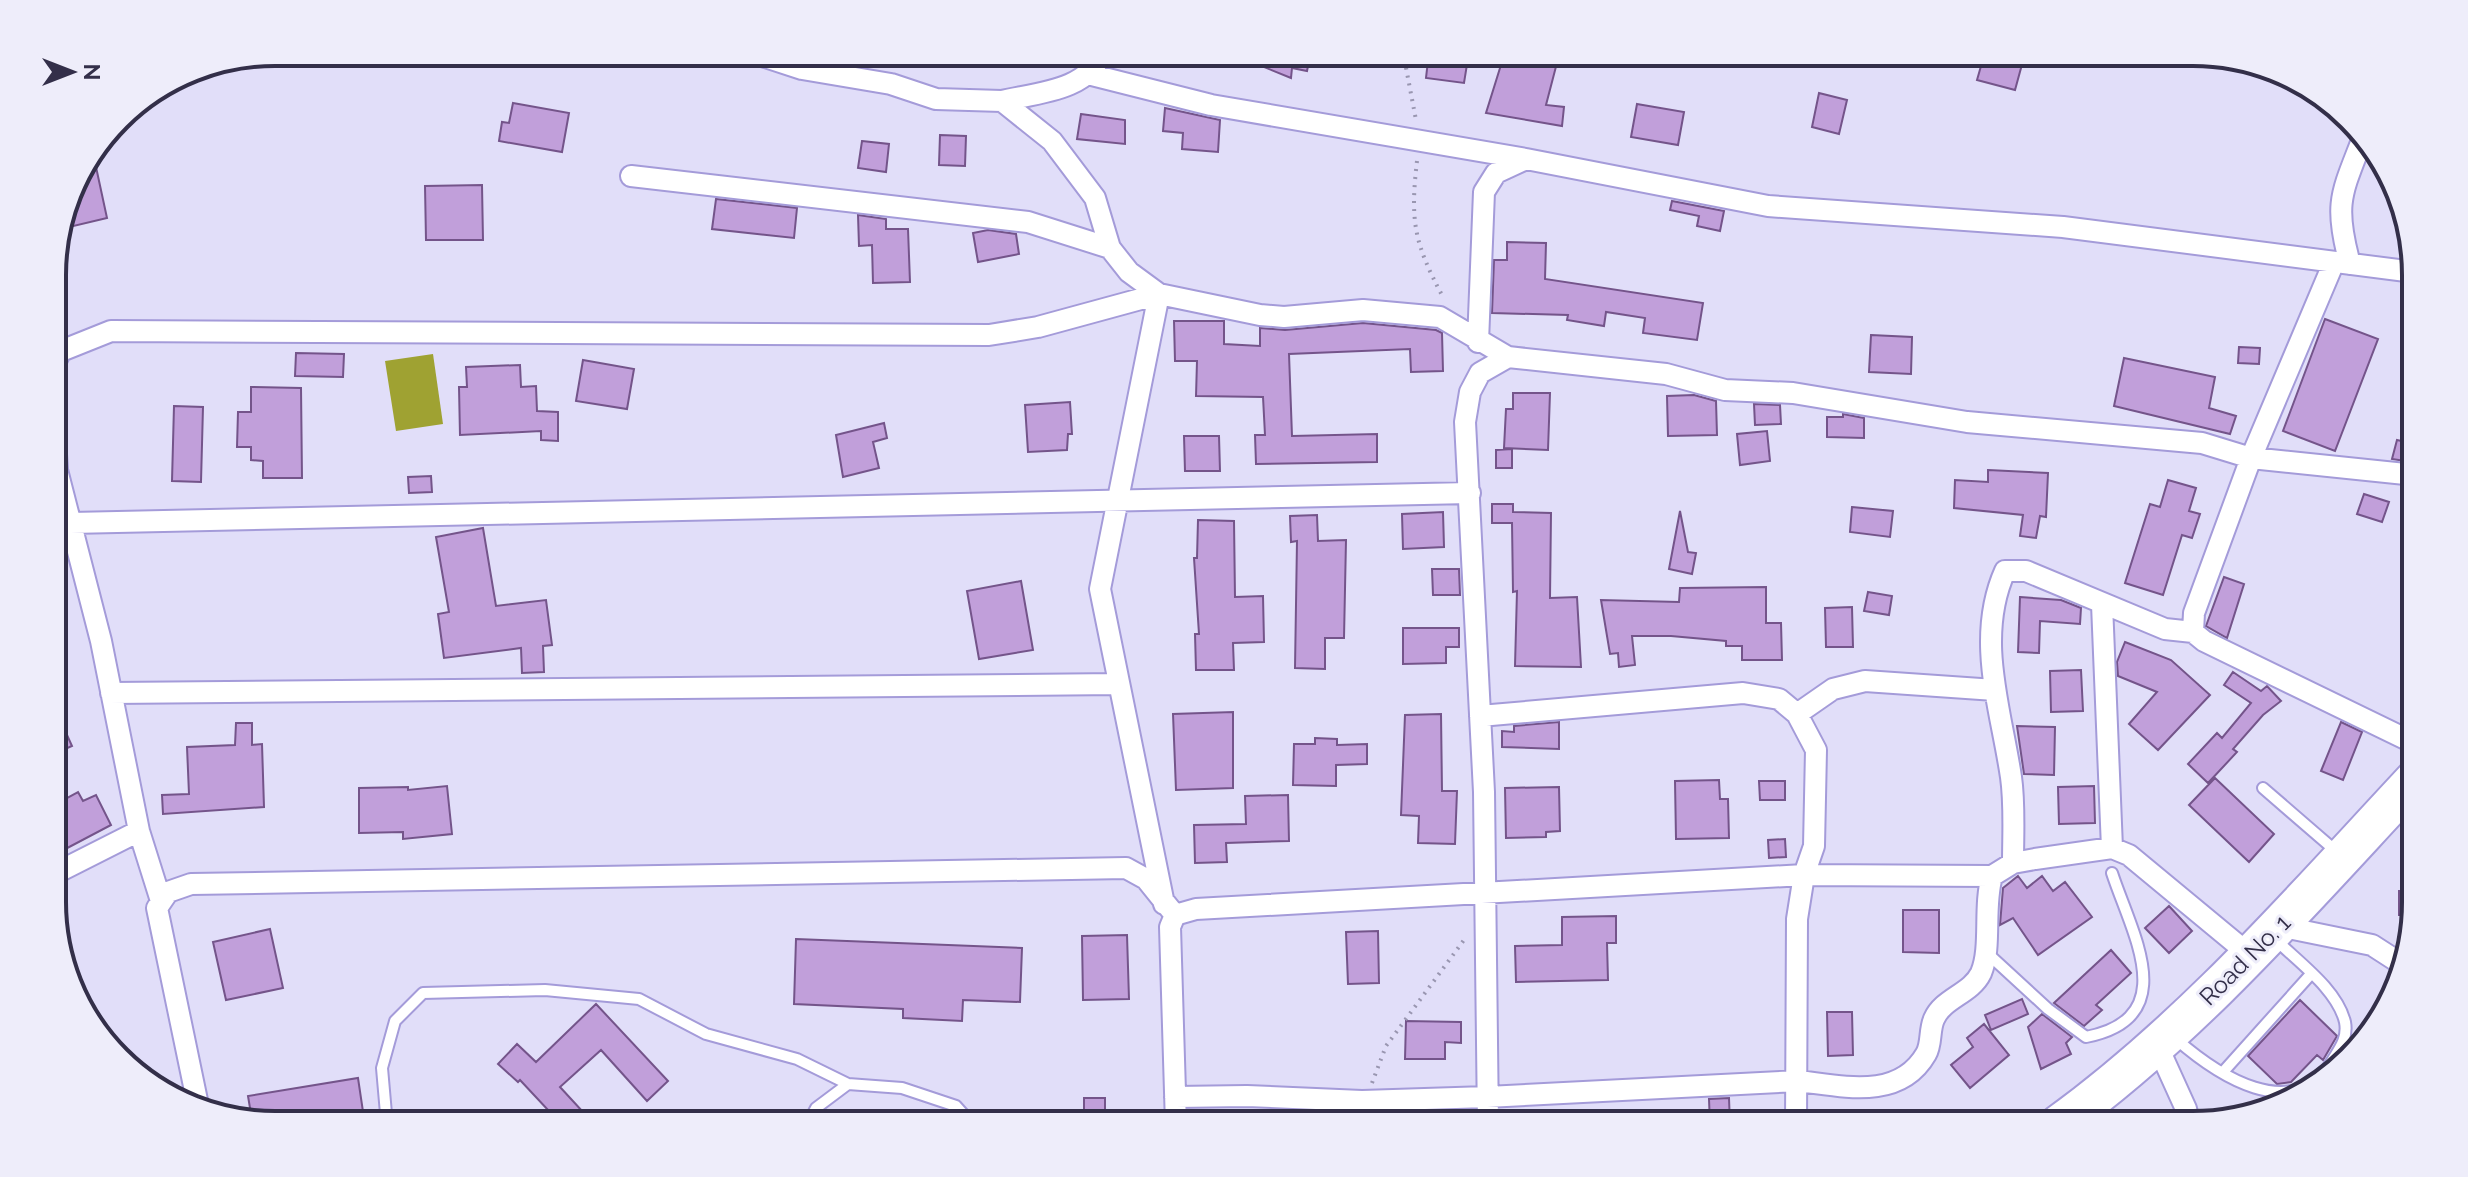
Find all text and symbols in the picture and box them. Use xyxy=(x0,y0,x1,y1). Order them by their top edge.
north arrow xyxy=(32,32,112,112)
text: N xyxy=(79,64,105,80)
street label: Road No. 1 xyxy=(2193,908,2296,1011)

